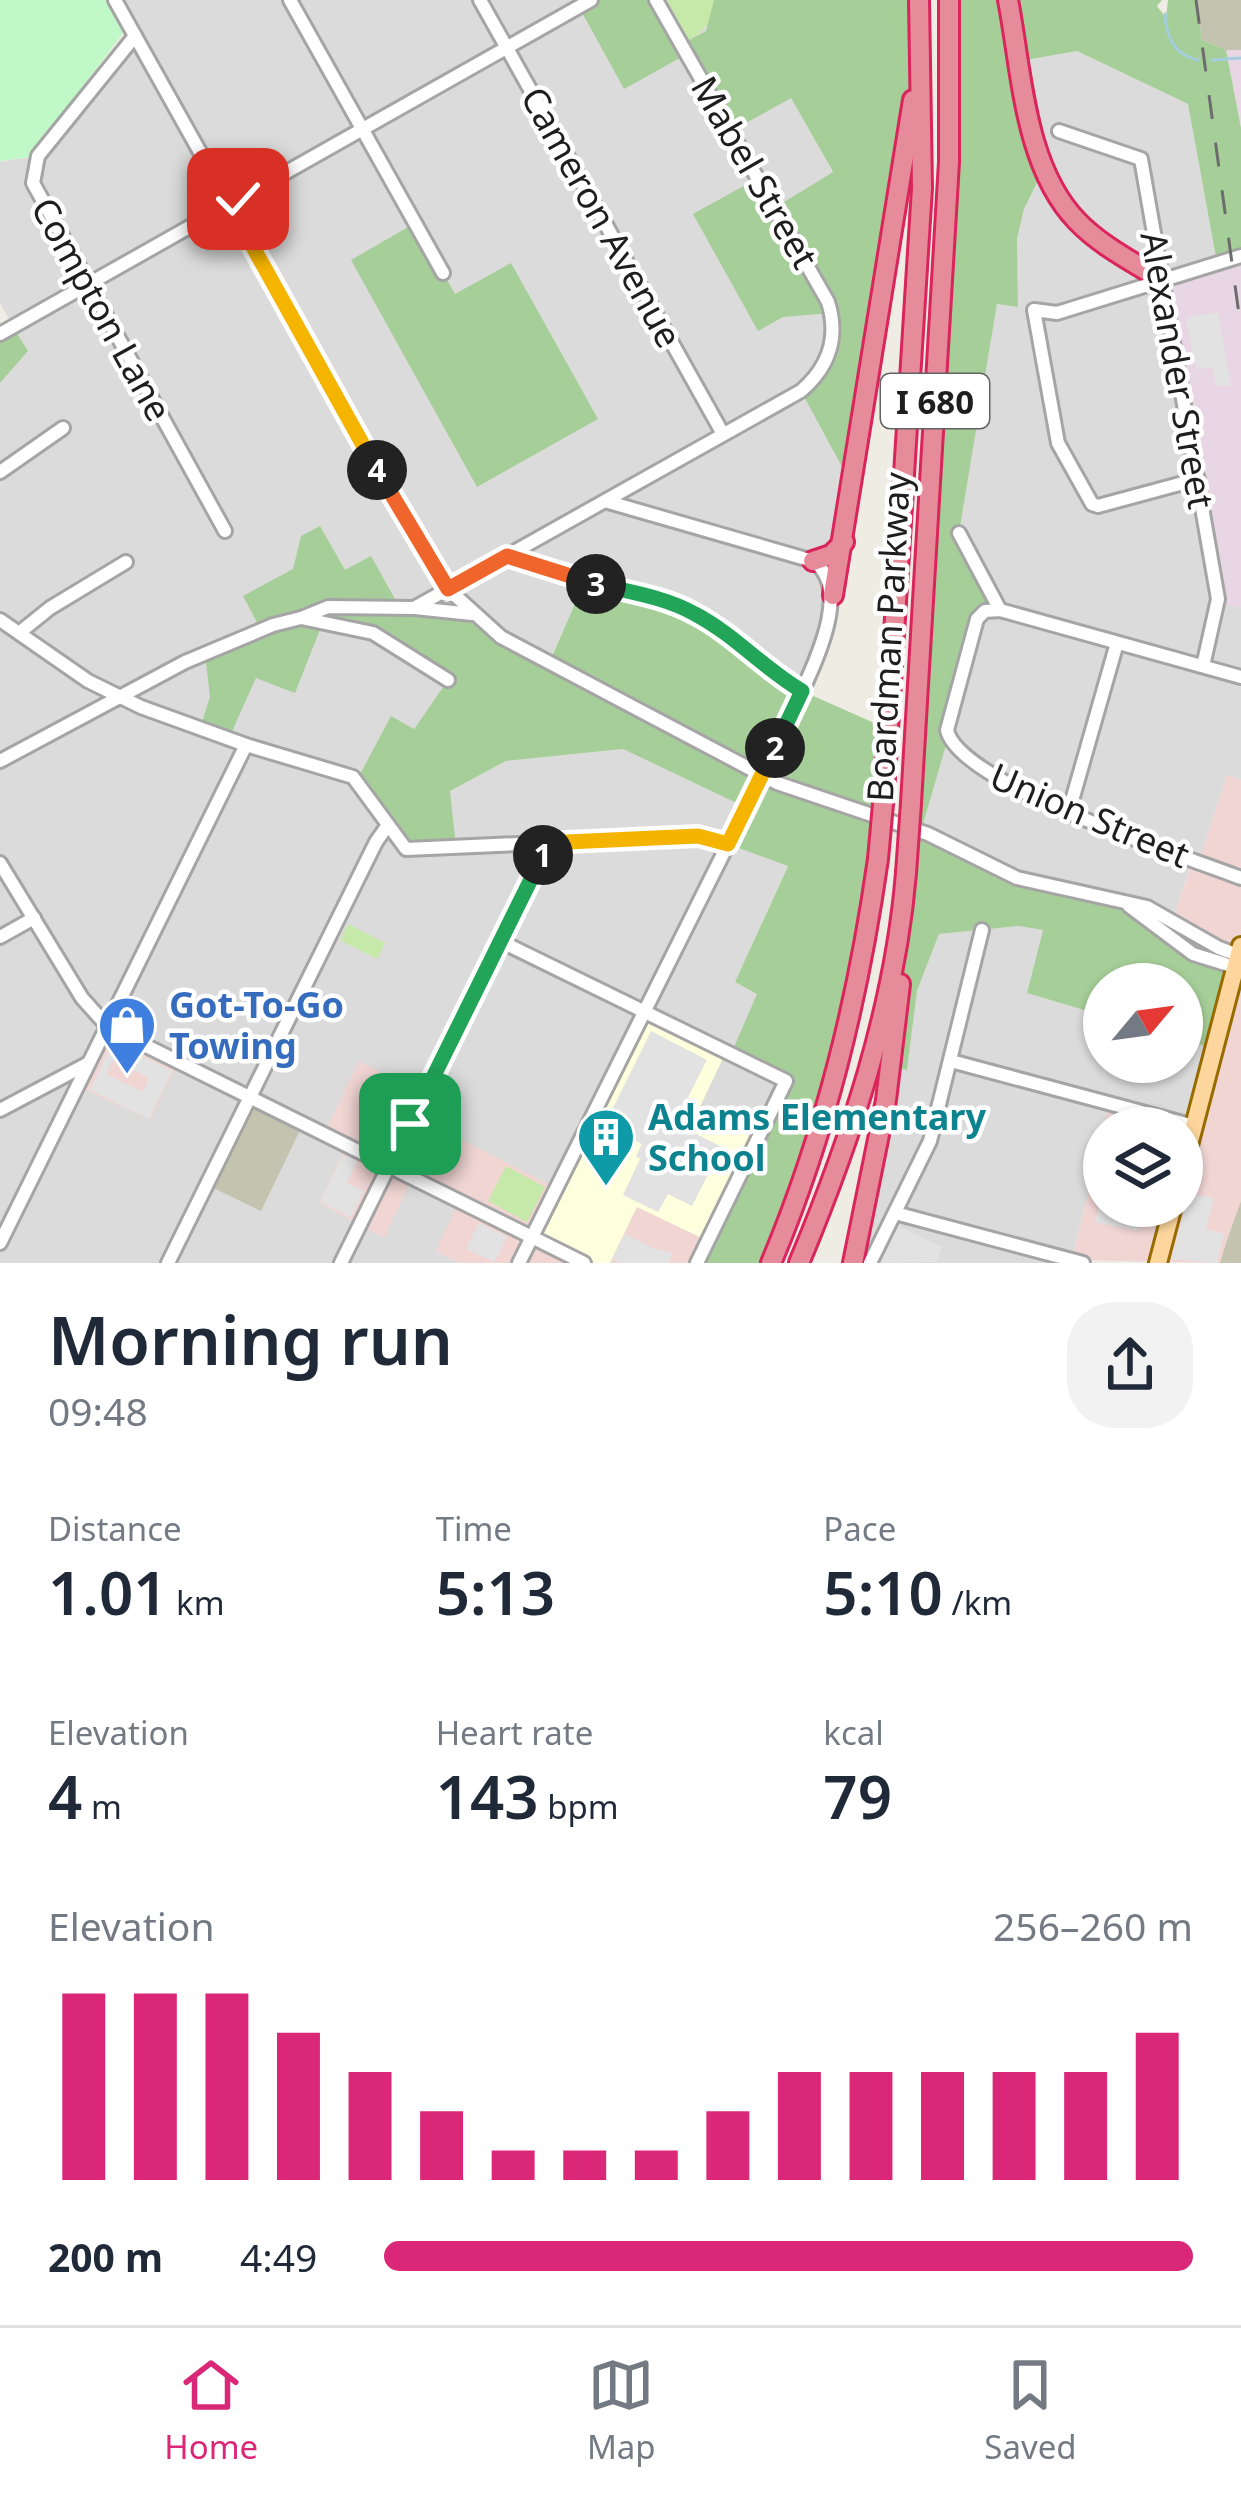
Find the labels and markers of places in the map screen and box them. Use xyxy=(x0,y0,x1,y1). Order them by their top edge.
pin xyxy=(187,148,289,250)
pin: 4 xyxy=(347,440,407,500)
pin: 3 xyxy=(566,554,626,614)
pin: 2 xyxy=(745,718,805,778)
pin: 1 xyxy=(513,825,573,885)
place label: Got-To-Go Towing xyxy=(169,980,344,1070)
shop icon: Got-To-Go Towing xyxy=(96,994,158,1076)
pin xyxy=(359,1073,461,1175)
place label: Adams Elementary School xyxy=(648,1092,986,1182)
building icon: Adams Elementary School xyxy=(575,1106,637,1188)

